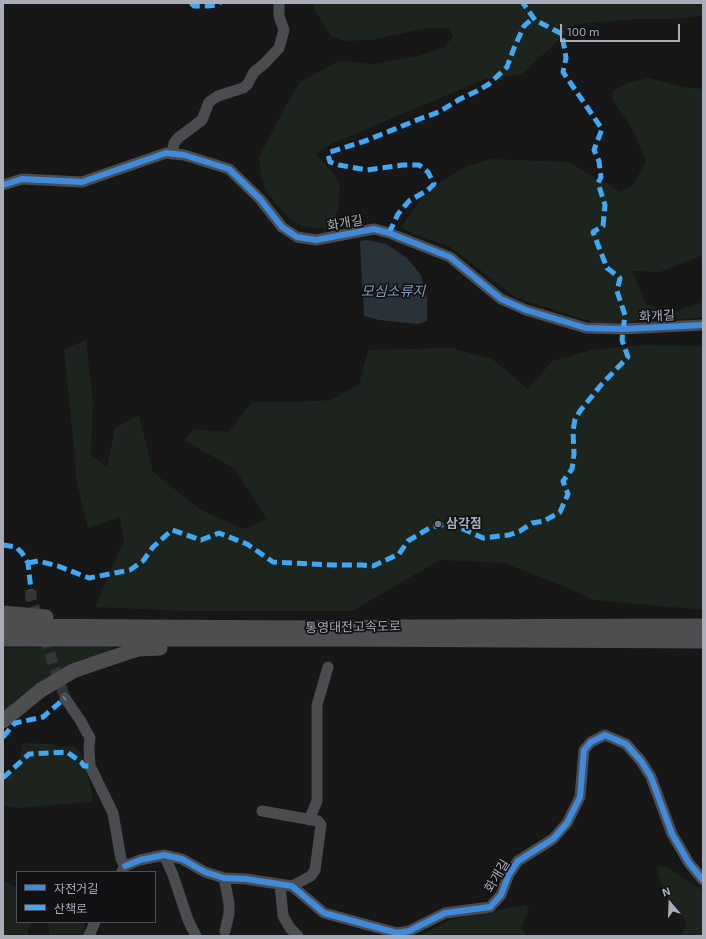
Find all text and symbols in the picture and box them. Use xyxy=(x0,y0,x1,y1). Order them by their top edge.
scale bar xyxy=(562,16,682,42)
text: 100 m xyxy=(567,24,599,38)
street label: 화개길 xyxy=(326,212,364,234)
water label: 모심소류지 xyxy=(361,283,425,299)
street label: 화개길 xyxy=(639,307,675,325)
place label: 삼각점 xyxy=(446,516,482,532)
marker: 삼각점 xyxy=(433,519,443,529)
street label: 통영대전고속도로 xyxy=(305,618,401,636)
street label: 화개길 xyxy=(481,857,513,895)
legend xyxy=(16,871,156,923)
text: 자전거길 xyxy=(54,881,98,895)
north arrow xyxy=(650,883,690,923)
text: N xyxy=(660,884,672,899)
text: 산책로 xyxy=(54,901,87,915)

